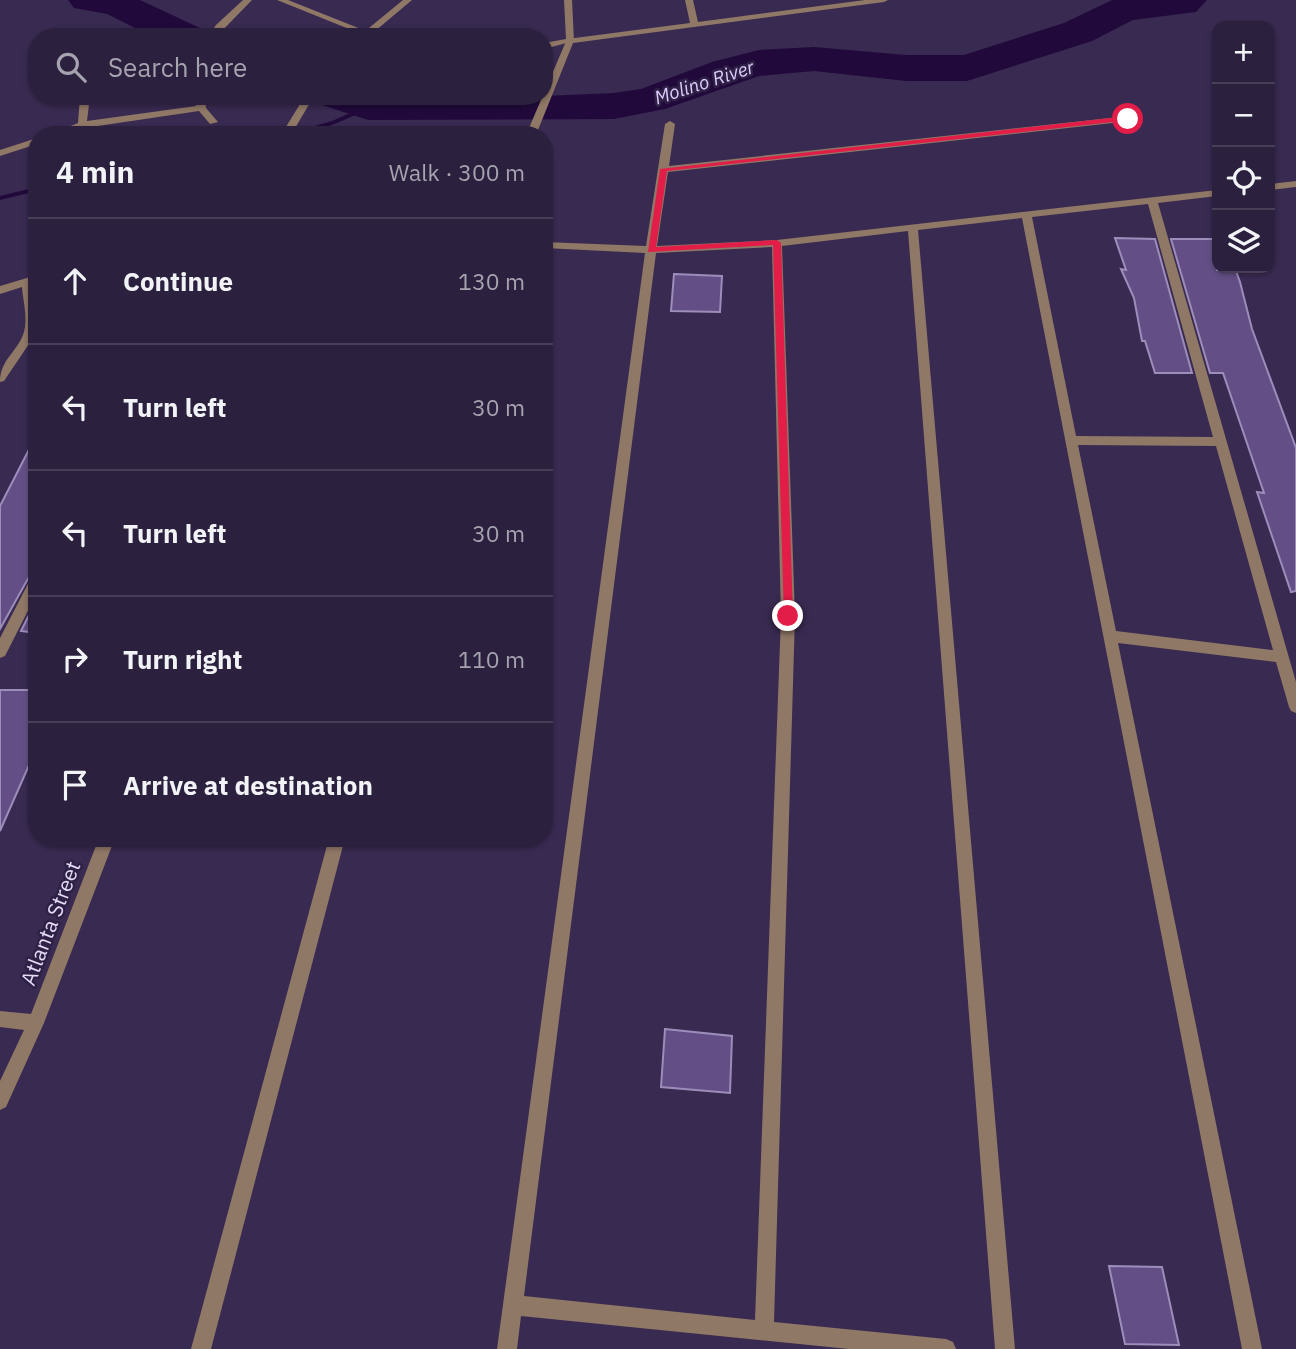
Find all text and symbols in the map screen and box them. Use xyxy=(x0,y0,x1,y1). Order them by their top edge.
map controls xyxy=(1212,21,1275,273)
button: + xyxy=(1212,21,1275,84)
search box xyxy=(28,28,553,105)
icon: search xyxy=(52,48,90,86)
text: Search here xyxy=(108,50,247,84)
water label: Molino River xyxy=(651,54,758,109)
button: − xyxy=(1212,84,1275,147)
route start xyxy=(1112,103,1143,134)
button: locate xyxy=(1212,147,1275,210)
text: 4 min xyxy=(56,152,134,191)
text: Walk · 300 m xyxy=(389,157,525,187)
button: layers xyxy=(1212,210,1275,273)
icon: ahead xyxy=(56,262,94,300)
text: Continue xyxy=(123,264,233,298)
text: 130 m xyxy=(458,266,525,296)
icon: left xyxy=(56,388,94,426)
text: Turn left xyxy=(123,390,226,424)
text: 30 m xyxy=(472,392,525,422)
icon: left xyxy=(56,514,94,552)
text: Turn left xyxy=(123,516,226,550)
text: 30 m xyxy=(472,518,525,548)
route end xyxy=(772,600,803,631)
icon: right xyxy=(56,640,94,678)
text: Turn right xyxy=(123,642,242,676)
text: 110 m xyxy=(458,644,525,674)
icon: arrive xyxy=(56,766,94,804)
text: Arrive at destination xyxy=(123,768,373,802)
street label: Atlanta Street xyxy=(14,857,86,989)

